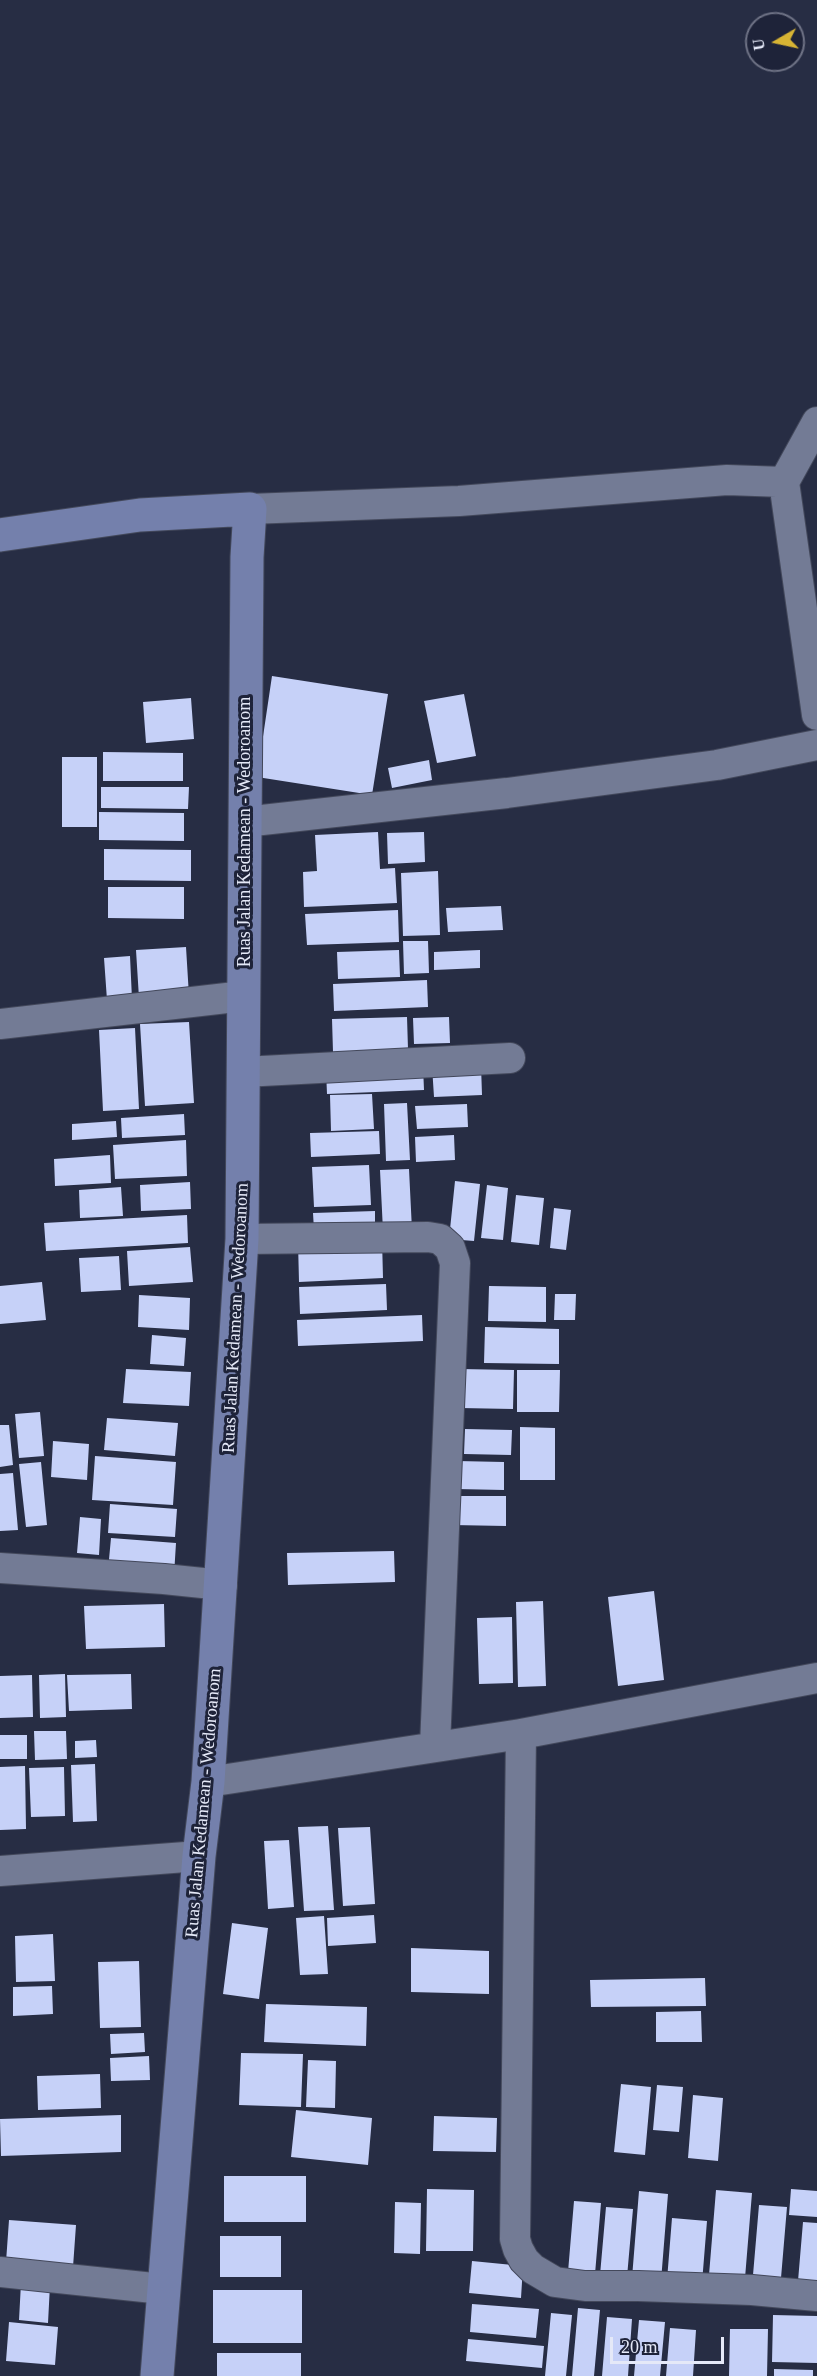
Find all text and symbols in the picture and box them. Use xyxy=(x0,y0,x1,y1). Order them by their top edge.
north arrow xyxy=(745,12,805,72)
text: U xyxy=(749,38,768,52)
street label: Ruas Jalan Kedamean - Wedoroanom xyxy=(234,697,256,967)
street label: Ruas Jalan Kedamean - Wedoroanom xyxy=(218,1182,254,1454)
street label: Ruas Jalan Kedamean - Wedoroanom xyxy=(181,1667,227,1939)
scale bar xyxy=(613,2325,727,2363)
text: 20 m xyxy=(621,2337,658,2357)

